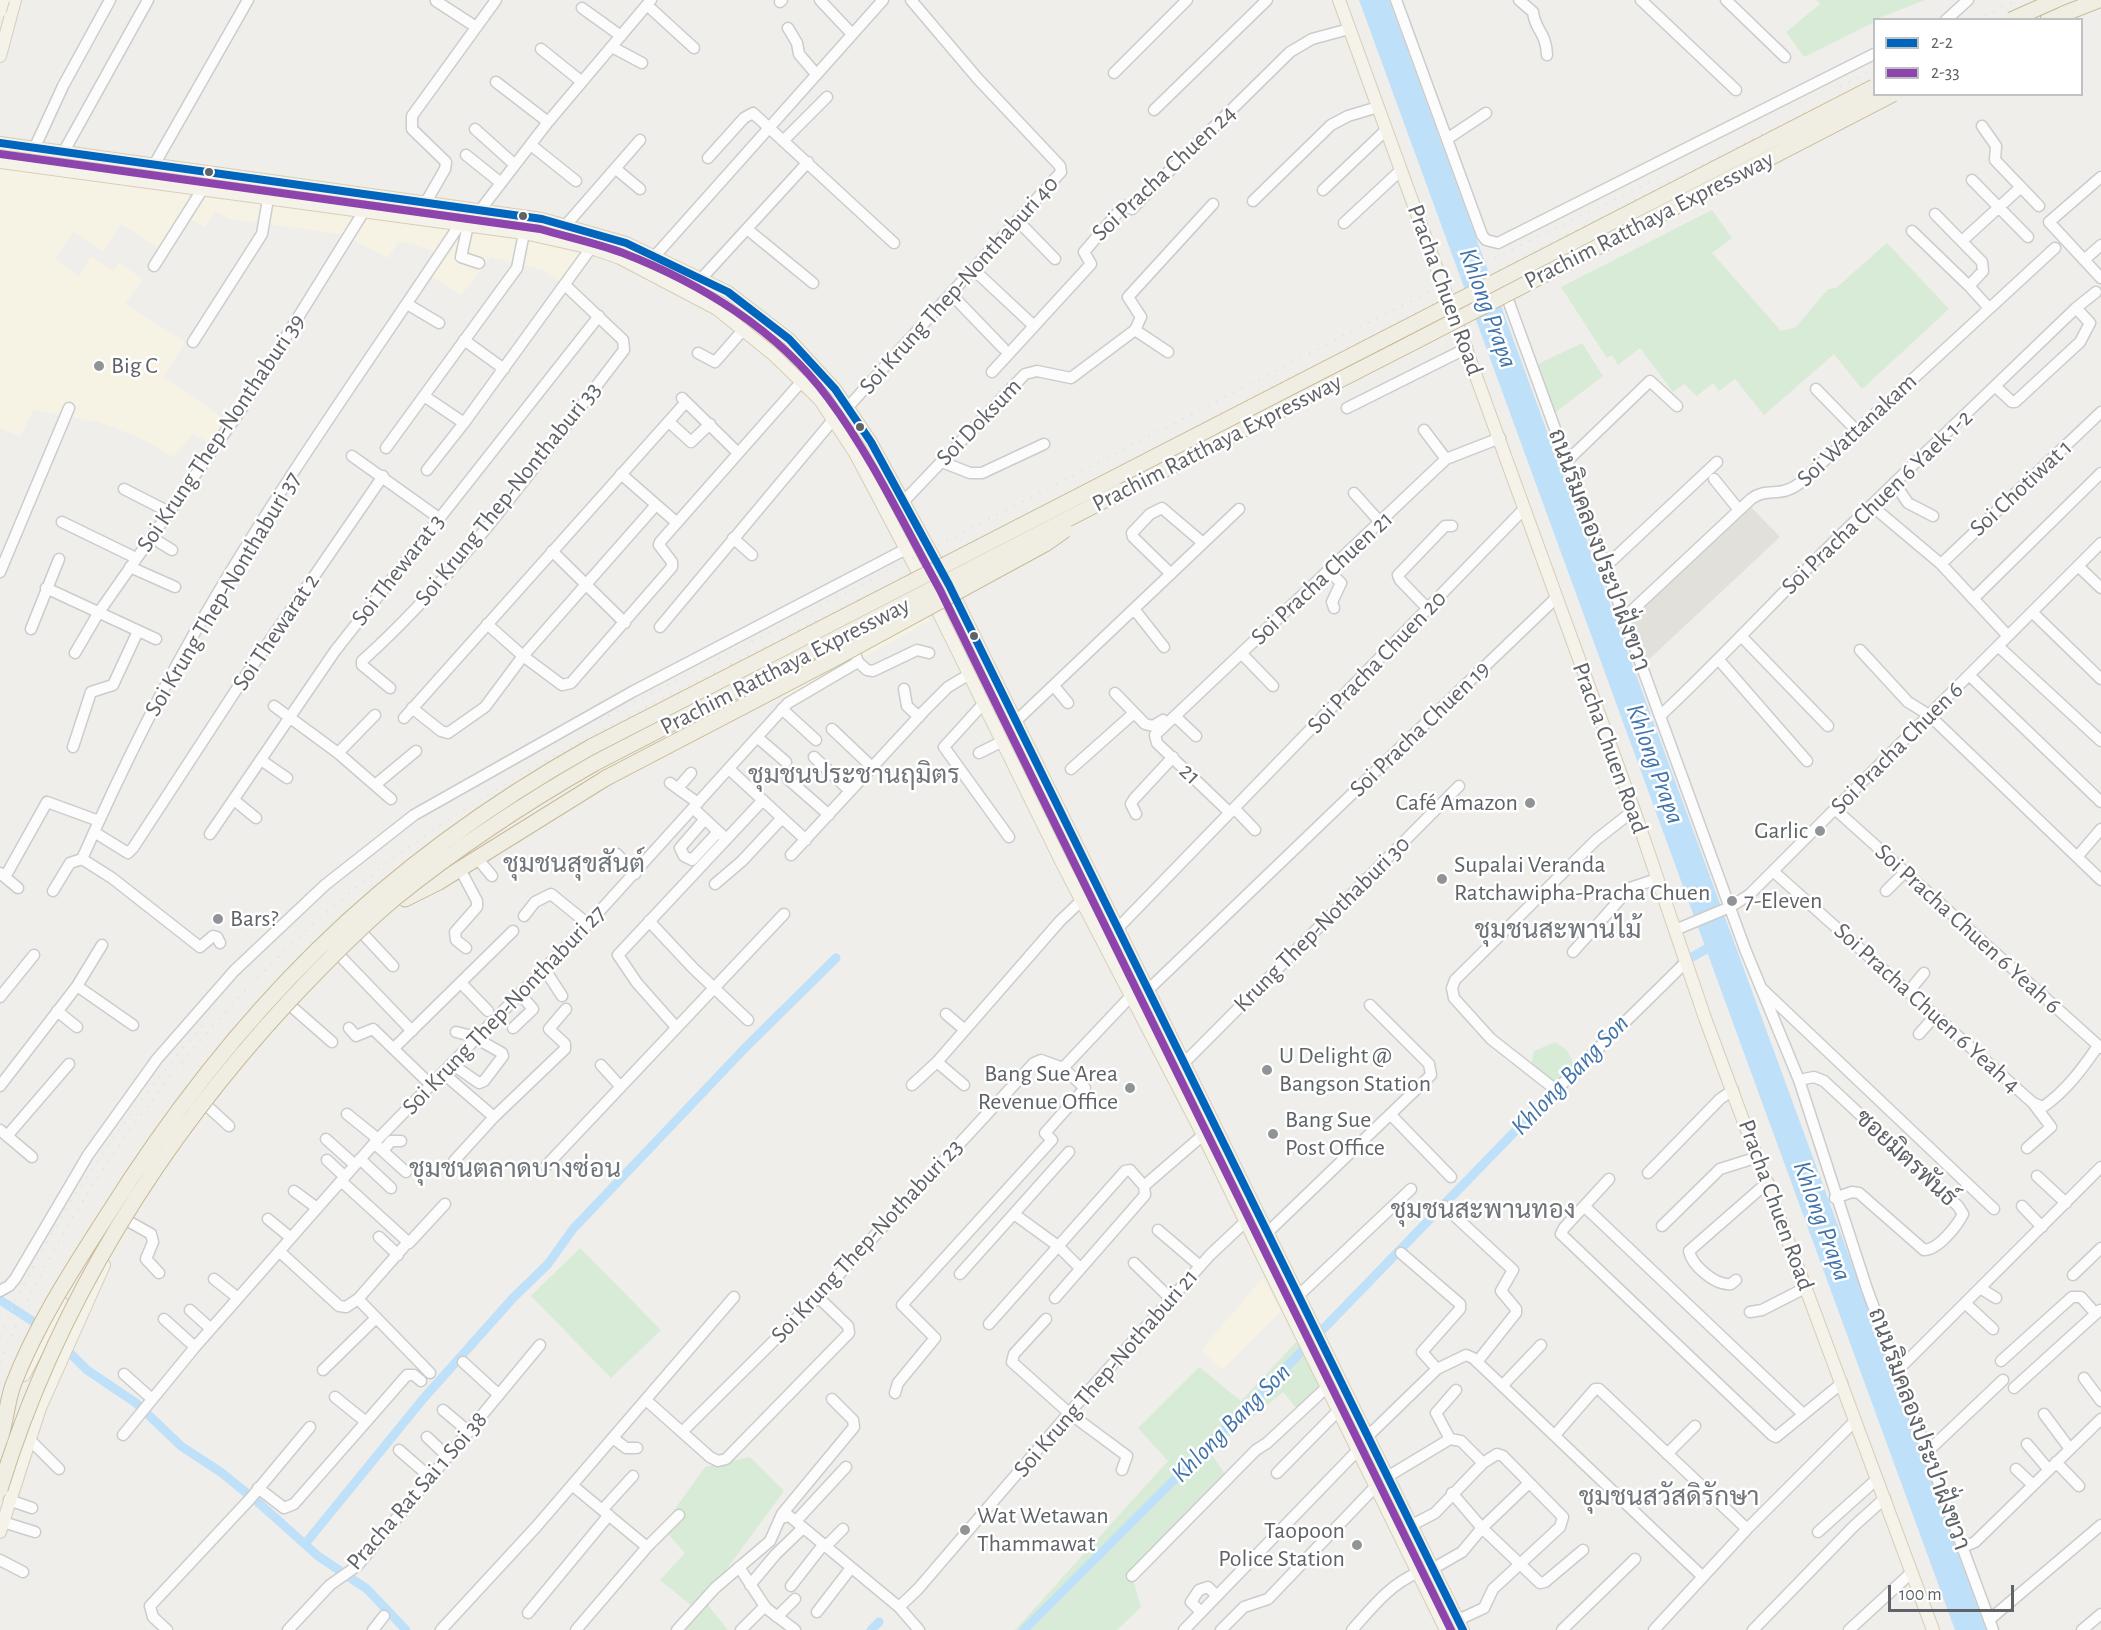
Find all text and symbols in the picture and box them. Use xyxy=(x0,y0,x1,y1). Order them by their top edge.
legend xyxy=(1873,18,2083,96)
text: 2-2 xyxy=(1931,34,1953,52)
text: 2-33 xyxy=(1931,64,1960,82)
street label: Soi Pracha Chuen 24 xyxy=(1086,99,1242,247)
street label: Prachim Ratthaya Expressway xyxy=(1519,144,1779,296)
unlabelled marker xyxy=(203,166,215,178)
street label: Soi Krung Thep-Nonthaburi 40 xyxy=(853,170,1065,400)
street label: Pracha Chuen Road xyxy=(1401,201,1489,379)
unlabelled marker xyxy=(517,210,529,222)
water label: Khlong Prapa xyxy=(1452,244,1524,372)
street label: Soi Krung Thep-Nonthaburi 39 xyxy=(130,308,312,558)
place label: Big C xyxy=(111,352,158,380)
marker: Big C xyxy=(92,359,106,373)
street label: Prachim Ratthaya Expressway xyxy=(1087,367,1347,519)
street label: Soi Wattanakam xyxy=(1791,367,1923,493)
street label: Soi Doksum xyxy=(930,372,1028,472)
street label: Soi Krung Thep-Nonthaburi 33 xyxy=(409,376,607,612)
street label: Soi Pracha Chuen 6 Yaek 1-2 xyxy=(1775,403,1979,601)
unlabelled marker xyxy=(854,421,866,433)
street label: ถนนริมคลองประปาฝั่งขวา xyxy=(1542,425,1656,675)
street label: Soi Chotiwat 1 xyxy=(1964,433,2078,543)
street label: Soi Krung Thep-Nonthaburi 37 xyxy=(139,467,307,721)
street label: Soi Pracha Chuen 21 xyxy=(1245,505,1399,651)
street label: Soi Thewarat 3 xyxy=(345,508,451,632)
street label: Soi Thewarat 2 xyxy=(226,568,326,696)
street label: Soi Pracha Chuen 20 xyxy=(1301,584,1453,740)
street label: Prachim Ratthaya Expressway xyxy=(655,590,915,742)
unlabelled marker xyxy=(968,630,980,642)
street label: Soi Pracha Chuen 19 xyxy=(1344,655,1496,803)
street label: Pracha Chuen Road xyxy=(1566,659,1654,837)
street label: Soi Pracha Chuen 6 xyxy=(1825,676,1969,820)
water label: Khlong Prapa xyxy=(1619,700,1691,828)
street label: 21 xyxy=(1173,757,1207,791)
district label: ชุมชนประชานฤมิตร xyxy=(748,759,960,791)
place label: Café Amazon xyxy=(1395,789,1518,817)
marker: Café Amazon xyxy=(1523,796,1537,810)
place label: Garlic xyxy=(1754,817,1808,845)
marker: Garlic xyxy=(1813,824,1827,838)
street label: Krung Thep-Nothaburi 30 xyxy=(1228,830,1416,1018)
street label: Soi Pracha Chuen 6 Yeah 6 xyxy=(1869,838,2067,1020)
district label: ชุมชนสุขสันต์ xyxy=(503,848,645,880)
place label: Supalai Veranda Ratchawipha-Pracha Chuen xyxy=(1454,851,1710,907)
marker: Supalai Veranda Ratchawipha-Pracha Chuen xyxy=(1435,872,1449,886)
place label: 7-Eleven xyxy=(1744,887,1822,915)
marker: 7-Eleven xyxy=(1725,894,1739,908)
street label: Soi Krung Thep-Nonthaburi 27 xyxy=(396,899,612,1121)
place label: Bars? xyxy=(230,905,278,933)
marker: Bars? xyxy=(211,912,225,926)
district label: ชุมชนสะพานไม้ xyxy=(1475,914,1641,946)
street label: Soi Pracha Chuen 6 Yeah 4 xyxy=(1828,917,2026,1099)
water label: Khlong Bang Son xyxy=(1505,1008,1635,1142)
place label: U Delight @ Bangson Station xyxy=(1279,1042,1431,1098)
place label: Bang Sue Area Revenue Office xyxy=(978,1060,1118,1116)
marker: U Delight @ Bangson Station xyxy=(1260,1063,1274,1077)
marker: Bang Sue Area Revenue Office xyxy=(1123,1081,1137,1095)
street label: ซอยมิตรพันธ์ xyxy=(1849,1103,1963,1213)
place label: Bang Sue Post Office xyxy=(1285,1106,1385,1162)
street label: Pracha Chuen Road xyxy=(1732,1116,1820,1294)
marker: Bang Sue Post Office xyxy=(1266,1127,1280,1141)
street label: Soi Krung Thep-Nothaburi 23 xyxy=(765,1133,969,1349)
district label: ชุมชนตลาดบางซ่อน xyxy=(409,1153,621,1185)
water label: Khlong Prapa xyxy=(1786,1157,1858,1285)
district label: ชุมชนสะพานทอง xyxy=(1390,1194,1576,1226)
street label: Soi Krung Thep-Nothaburi 21 xyxy=(1008,1263,1204,1483)
street label: ถนนริมคลองประปาฝั่งขวา xyxy=(1862,1304,1976,1554)
water label: Khlong Bang Son xyxy=(1165,1357,1297,1489)
street label: Pracha Rat Sai 1 Soi 38 xyxy=(340,1406,494,1576)
district label: ชุมชนสวัสดิรักษา xyxy=(1579,1481,1759,1513)
place label: Wat Wetawan Thammawat xyxy=(977,1502,1109,1558)
place label: Taopoon Police Station xyxy=(1218,1517,1345,1573)
marker: Wat Wetawan Thammawat xyxy=(958,1523,972,1537)
marker: Taopoon Police Station xyxy=(1350,1538,1364,1552)
scale bar xyxy=(1891,1573,2017,1611)
text: 100 m xyxy=(1899,1586,1942,1604)

